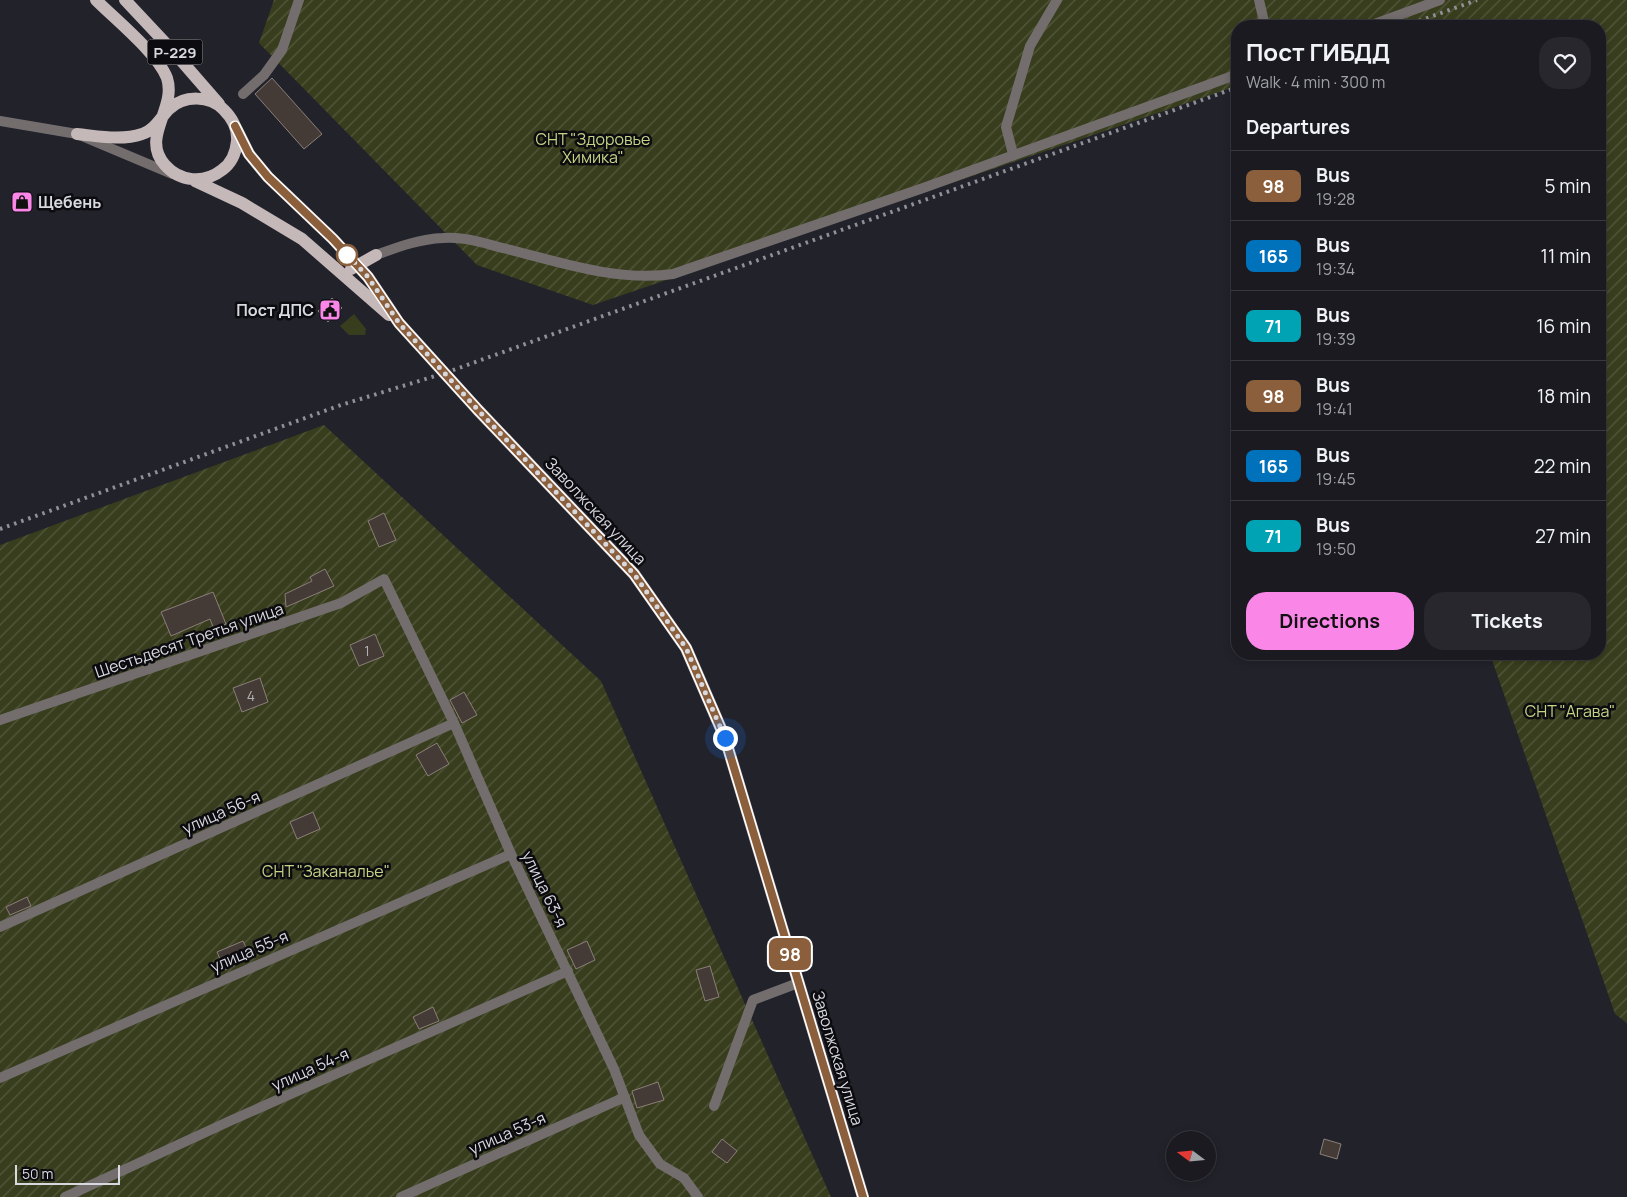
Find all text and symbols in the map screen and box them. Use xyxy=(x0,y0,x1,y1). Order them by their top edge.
text: Пост ГИБДД xyxy=(1246,35,1390,68)
button: heart xyxy=(1539,37,1591,89)
road number: Р-229 xyxy=(148,40,202,64)
text: Walk · 4 min · 300 m xyxy=(1246,71,1385,93)
text: Departures xyxy=(1246,114,1350,140)
park label: СНТ "Здоровье Химика" xyxy=(536,128,650,168)
text: Bus xyxy=(1316,162,1350,188)
text: 5 min xyxy=(1544,173,1591,199)
text: 98 xyxy=(1262,174,1285,198)
text: 19:28 xyxy=(1316,188,1355,210)
shop icon: Щебень xyxy=(10,190,34,214)
place label: Щебень xyxy=(38,191,101,213)
text: Bus xyxy=(1316,232,1350,258)
text: 11 min xyxy=(1541,243,1591,269)
unlabelled marker xyxy=(336,244,358,266)
text: 165 xyxy=(1259,244,1288,268)
text: 19:34 xyxy=(1316,258,1355,280)
public building icon: Пост ДПС xyxy=(318,298,342,322)
place label: Пост ДПС xyxy=(236,299,314,321)
text: Bus xyxy=(1316,302,1350,328)
text: 16 min xyxy=(1536,313,1591,339)
text: 71 xyxy=(1265,314,1282,338)
text: 19:39 xyxy=(1316,328,1356,350)
text: Bus xyxy=(1316,372,1350,398)
text: 18 min xyxy=(1537,383,1591,409)
text: 98 xyxy=(1262,384,1285,408)
text: 19:41 xyxy=(1316,398,1353,420)
text: Bus xyxy=(1316,442,1350,468)
street label: Заволжская улица xyxy=(540,453,652,569)
text: 22 min xyxy=(1534,453,1591,479)
text: 165 xyxy=(1259,454,1288,478)
text: 19:45 xyxy=(1316,468,1356,490)
text: Bus xyxy=(1316,512,1350,538)
text: 27 min xyxy=(1535,523,1591,549)
text: 71 xyxy=(1265,524,1282,548)
text: 19:50 xyxy=(1316,538,1356,560)
button: Directions xyxy=(1246,592,1414,650)
button: Tickets xyxy=(1424,592,1591,650)
street label: Шестьдесят Третья улица xyxy=(92,597,286,683)
house number: 1 xyxy=(364,641,370,660)
house number: 4 xyxy=(247,686,255,705)
park label: СНТ "Агава" xyxy=(1525,700,1615,722)
your location xyxy=(713,726,738,751)
street label: улица 56-я xyxy=(179,785,263,839)
street label: улица 63-я xyxy=(517,847,573,931)
park label: СНТ "Заканалье" xyxy=(262,860,390,882)
street label: улица 55-я xyxy=(207,925,291,977)
line badge: 98 xyxy=(768,938,812,970)
text: 98 xyxy=(779,942,801,966)
street label: Заволжская улица xyxy=(807,988,869,1128)
street label: улица 54-я xyxy=(268,1042,352,1096)
street label: улица 53-я xyxy=(465,1106,549,1160)
north arrow xyxy=(1166,1131,1216,1181)
map controls xyxy=(1166,1131,1216,1181)
scale bar xyxy=(15,1162,120,1185)
text: 50 m xyxy=(22,1164,53,1183)

